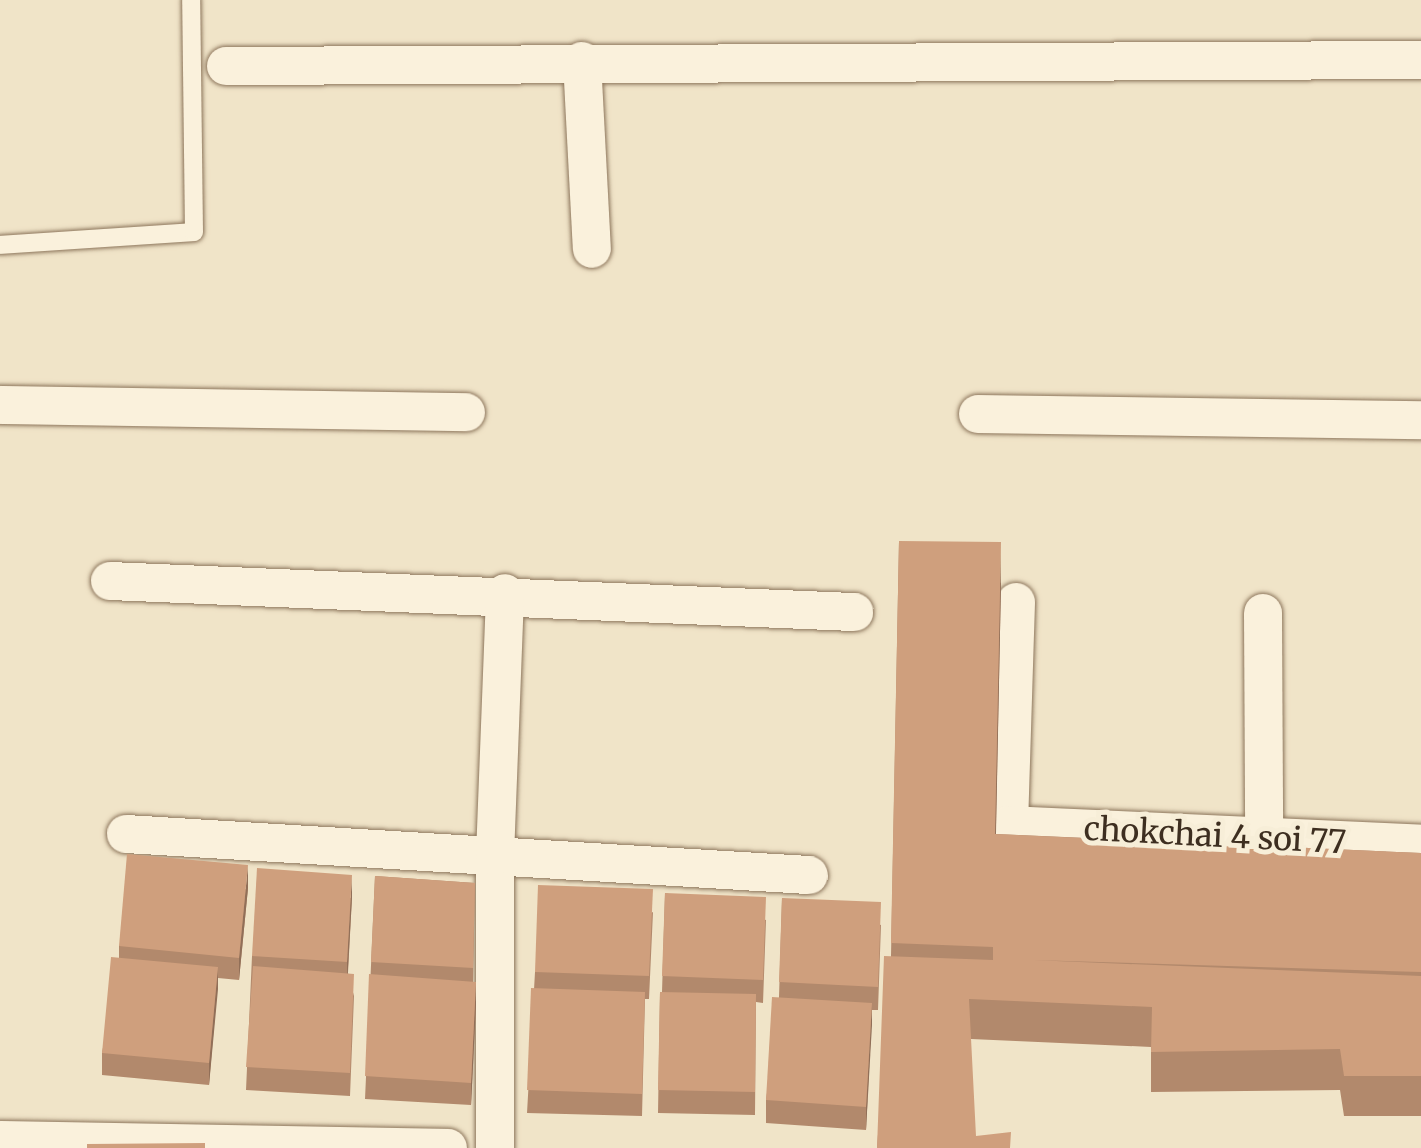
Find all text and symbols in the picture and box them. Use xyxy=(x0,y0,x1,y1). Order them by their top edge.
street label: chokchai 4 soi 77 xyxy=(1083,810,1347,862)

